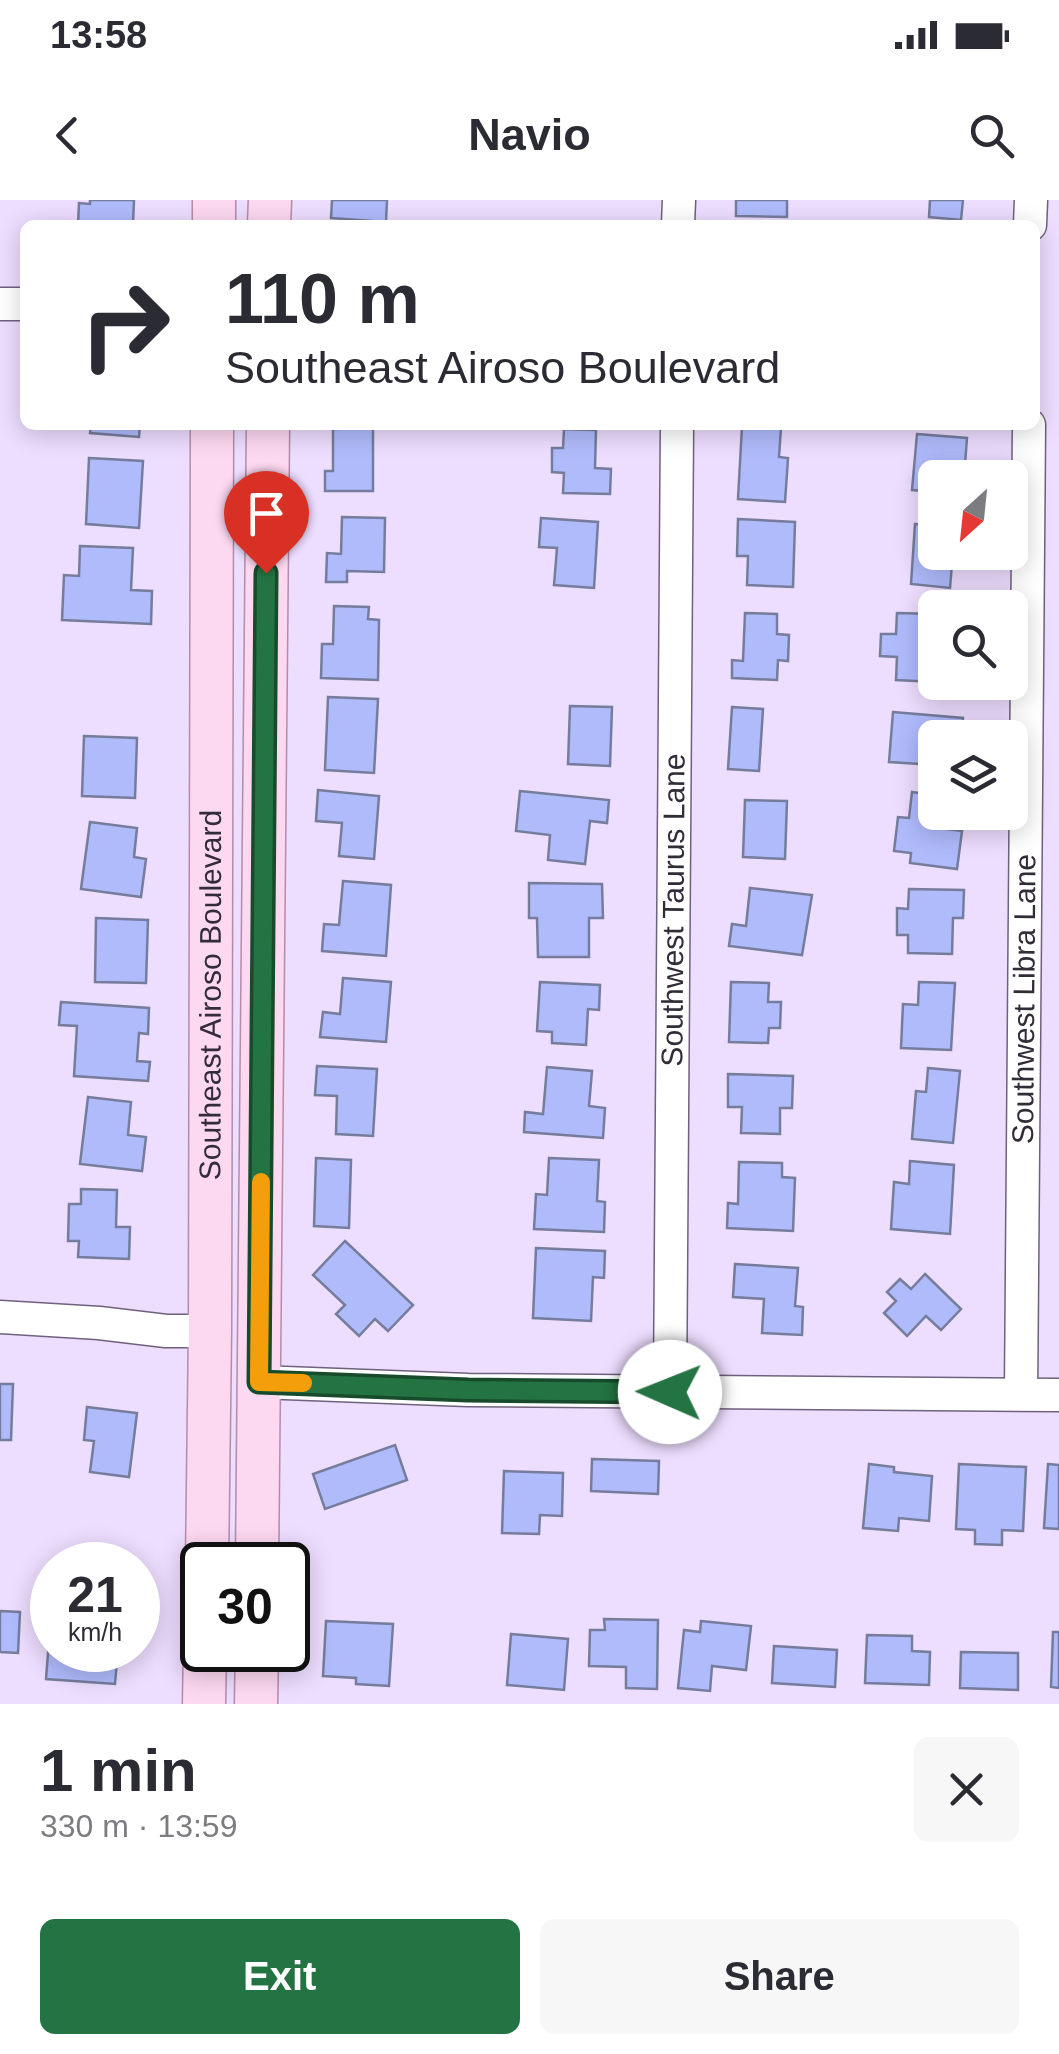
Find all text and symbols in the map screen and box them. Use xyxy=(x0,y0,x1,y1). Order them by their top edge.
text: 13:58 xyxy=(50,14,147,56)
icon: back xyxy=(40,108,95,163)
icon: search xyxy=(964,108,1019,163)
text: Navio xyxy=(468,109,591,160)
icon: right xyxy=(60,260,190,390)
text: 110 m xyxy=(225,260,420,338)
text: Southeast Airoso Boulevard xyxy=(225,342,780,393)
north arrow xyxy=(918,460,1028,570)
map controls xyxy=(918,460,1028,830)
pin xyxy=(224,471,309,574)
icon: arrive xyxy=(239,486,294,541)
button: search xyxy=(918,590,1028,700)
button: layers xyxy=(918,720,1028,830)
street label: Southwest Taurus Lane xyxy=(655,753,691,1067)
street label: Southeast Airoso Boulevard xyxy=(193,810,227,1180)
street label: Southwest Libra Lane xyxy=(1006,854,1041,1144)
position arrow xyxy=(618,1340,722,1444)
speed limit sign: 30 xyxy=(180,1542,310,1672)
text: 21 xyxy=(67,1567,123,1623)
text: km/h xyxy=(68,1618,122,1646)
text: 1 min xyxy=(40,1737,197,1804)
button: close xyxy=(914,1737,1019,1842)
text: 330 m · 13:59 xyxy=(40,1808,237,1844)
button: Exit xyxy=(40,1919,520,2034)
button: Share xyxy=(540,1919,1019,2034)

